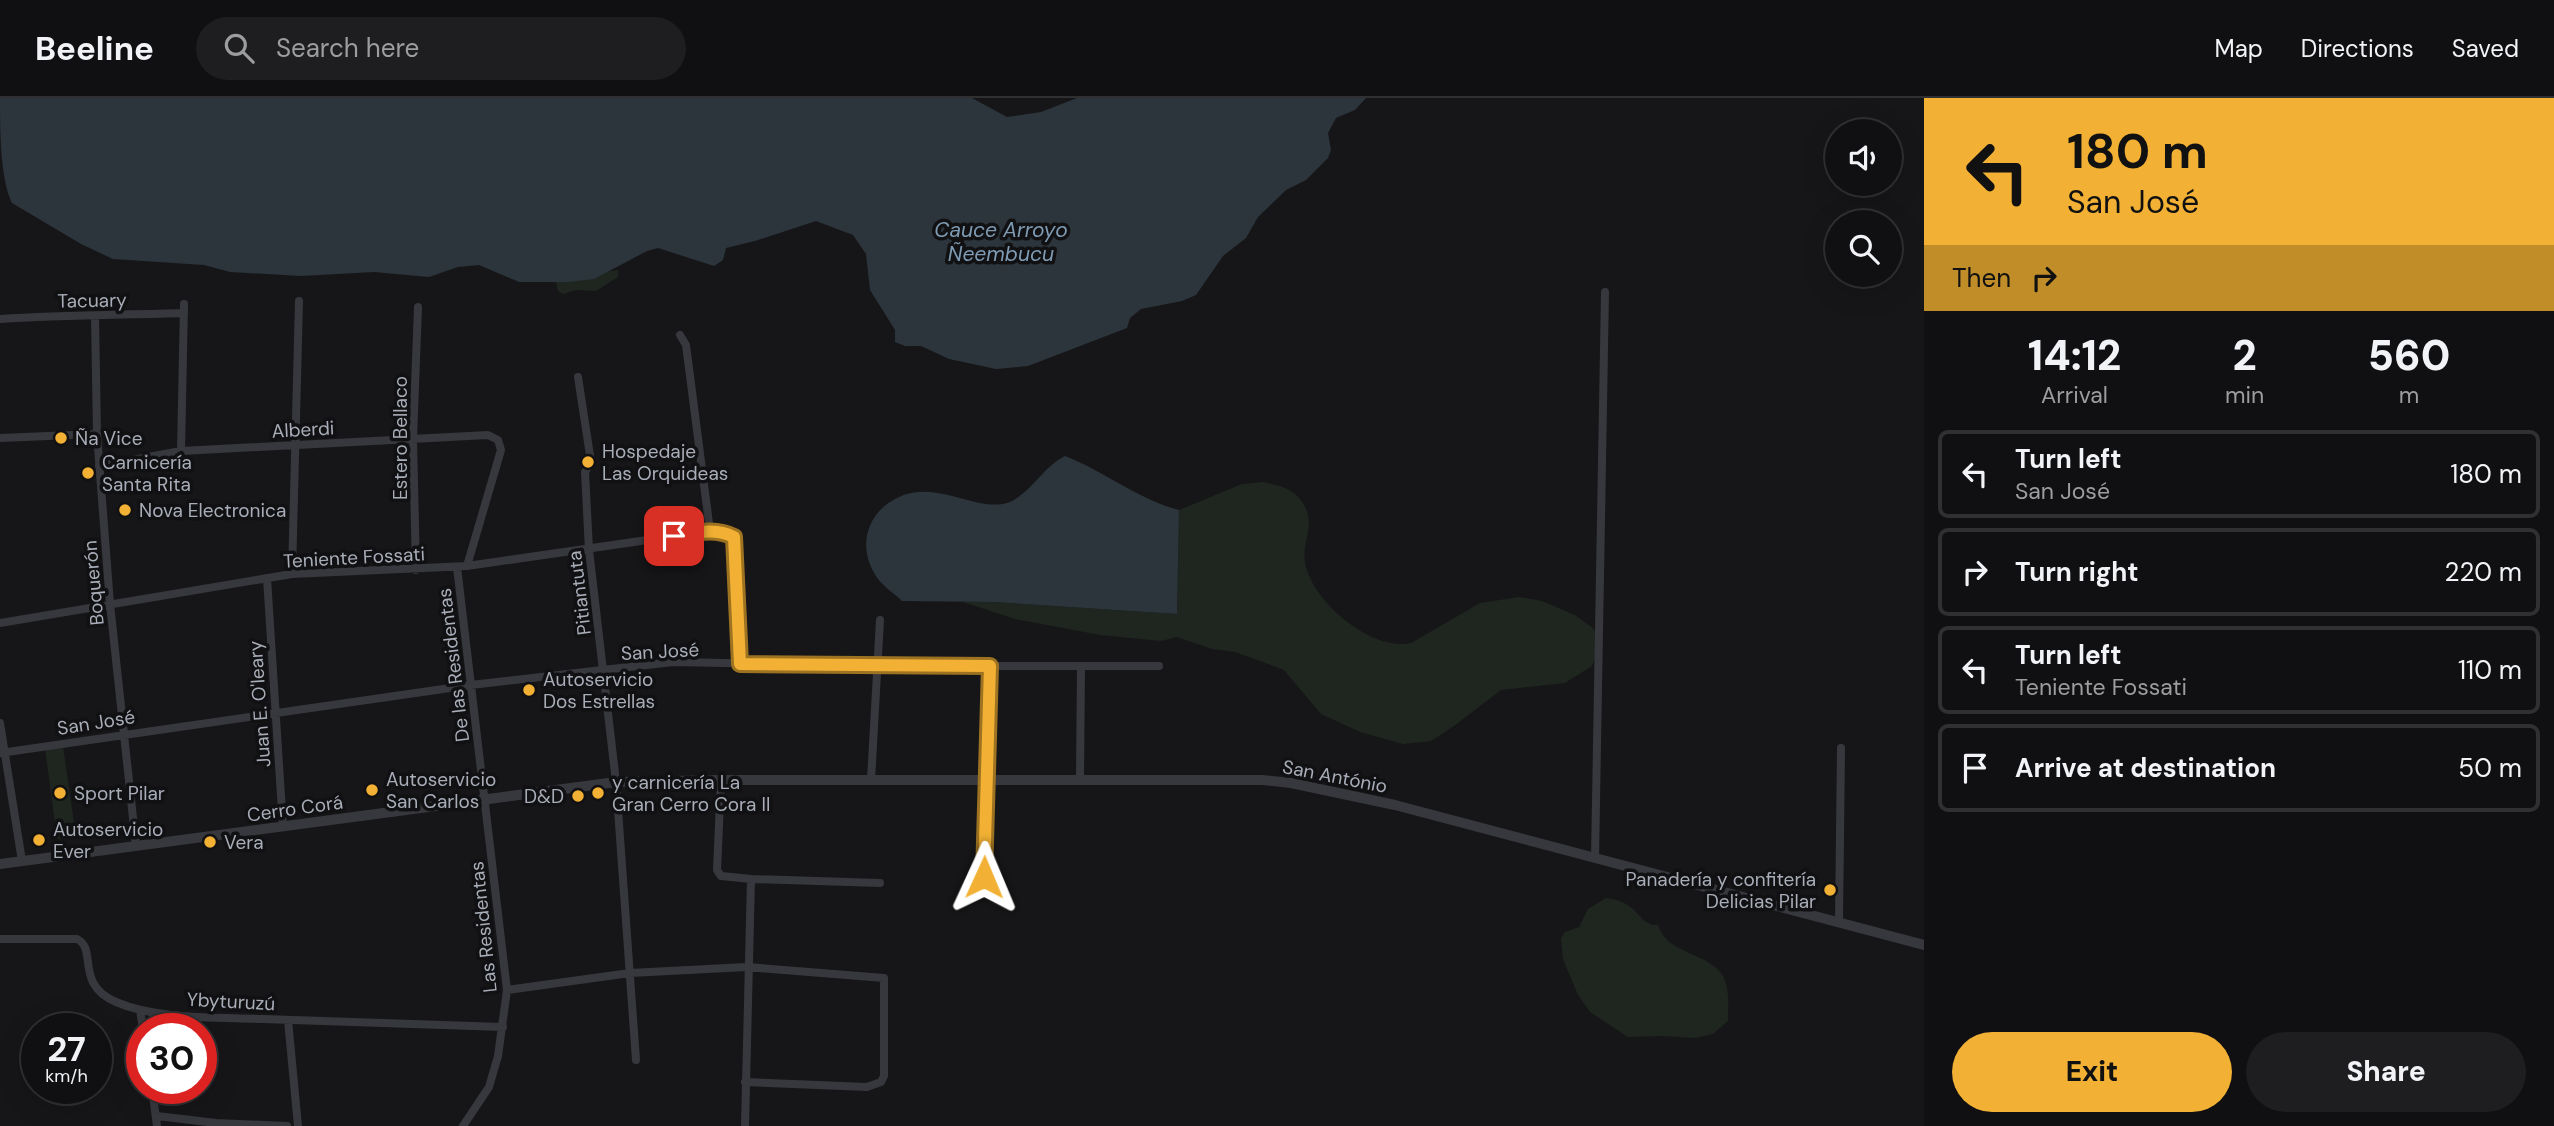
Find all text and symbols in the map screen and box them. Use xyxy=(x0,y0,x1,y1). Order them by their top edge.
search box xyxy=(196,17,686,80)
text: Beeline xyxy=(35,27,154,70)
icon: search xyxy=(220,29,258,67)
text: Search here xyxy=(276,31,419,65)
text: Map xyxy=(2215,33,2263,64)
text: Directions xyxy=(2301,33,2414,64)
text: Saved xyxy=(2452,33,2519,64)
map controls xyxy=(1825,119,1902,287)
button: sound xyxy=(1825,119,1902,196)
text: 180 m xyxy=(2067,119,2208,183)
icon: left xyxy=(1952,126,2043,217)
text: San José xyxy=(2067,181,2199,223)
button: search xyxy=(1825,210,1902,287)
water label: Cauce Arroyo Ñeembucu xyxy=(934,216,1068,268)
icon: right xyxy=(2025,259,2063,297)
text: Then xyxy=(1952,261,2011,295)
street label: Tacuary xyxy=(57,287,127,314)
text: 14:12 xyxy=(2028,328,2121,383)
text: 2 xyxy=(2232,328,2257,383)
text: 560 xyxy=(2368,328,2450,383)
street label: Estero Bellaco xyxy=(388,376,413,500)
text: Arrival xyxy=(2041,380,2108,410)
text: min xyxy=(2225,380,2264,410)
text: m xyxy=(2399,380,2419,410)
street label: Alberdi xyxy=(271,415,335,444)
place label: Ña Vice xyxy=(75,426,142,451)
marker: Ña Vice xyxy=(53,430,69,446)
place label: Hospedaje Las Orquideas xyxy=(602,439,728,486)
text: Turn left xyxy=(2015,442,2122,476)
place label: Carnicería Santa Rita xyxy=(102,450,192,497)
marker: Hospedaje Las Orquideas xyxy=(580,454,596,470)
icon: left xyxy=(1956,455,1994,493)
text: 180 m xyxy=(2450,457,2522,491)
marker: Carnicería Santa Rita xyxy=(80,465,96,481)
text: San José xyxy=(2015,476,2110,506)
place label: Nova Electronica xyxy=(139,498,286,523)
marker: Nova Electronica xyxy=(117,502,133,518)
pin xyxy=(644,506,704,566)
icon: arrive xyxy=(655,517,693,555)
street label: Boquerón xyxy=(77,539,110,626)
street label: Teniente Fossati xyxy=(282,541,426,574)
street label: Pitiantuta xyxy=(562,549,597,637)
icon: right xyxy=(1956,553,1994,591)
text: Turn right xyxy=(2015,555,2139,589)
text: 220 m xyxy=(2444,555,2522,589)
street label: De las Residentas xyxy=(432,587,475,743)
street label: San José xyxy=(620,637,700,666)
text: Turn left xyxy=(2015,638,2122,672)
street label: Juan E. O'leary xyxy=(243,639,276,768)
icon: left xyxy=(1956,651,1994,689)
text: 110 m xyxy=(2458,653,2522,687)
place label: Autoservicio Dos Estrellas xyxy=(543,667,655,714)
text: Teniente Fossati xyxy=(2015,672,2187,702)
marker: Autoservicio Dos Estrellas xyxy=(521,682,537,698)
street label: San José xyxy=(55,704,137,741)
icon: arrive xyxy=(1956,749,1994,787)
text: Arrive at destination xyxy=(2015,751,2276,785)
text: 50 m xyxy=(2458,751,2522,785)
street label: San António xyxy=(1280,754,1389,799)
place label: Autoservicio San Carlos xyxy=(386,767,496,814)
place label: y carnicería La Gran Cerro Cora II xyxy=(612,770,770,817)
place label: Sport Pilar xyxy=(74,781,165,806)
marker: Autoservicio San Carlos xyxy=(364,782,380,798)
place label: D&D xyxy=(524,784,564,809)
marker: Sport Pilar xyxy=(52,785,68,801)
marker: y carnicería La Gran Cerro Cora II xyxy=(590,785,606,801)
marker: D&D xyxy=(570,788,586,804)
street label: Cerro Corá xyxy=(245,789,345,828)
place label: Autoservicio Ever xyxy=(53,817,163,864)
place label: Vera xyxy=(224,830,264,855)
marker: Autoservicio Ever xyxy=(31,832,47,848)
marker: Vera xyxy=(202,834,218,850)
position arrow xyxy=(947,840,1021,914)
street label: Las Residentas xyxy=(464,860,503,994)
place label: Panadería y confitería Delicias Pilar xyxy=(1626,867,1816,914)
marker: Panadería y confitería Delicias Pilar xyxy=(1822,882,1838,898)
street label: Ybyturuzú xyxy=(186,987,276,1016)
speed limit sign: 30 xyxy=(126,1013,217,1104)
text: 27 xyxy=(47,1026,86,1072)
button: Exit xyxy=(1952,1032,2232,1112)
button: Share xyxy=(2246,1032,2526,1112)
text: km/h xyxy=(45,1064,88,1088)

